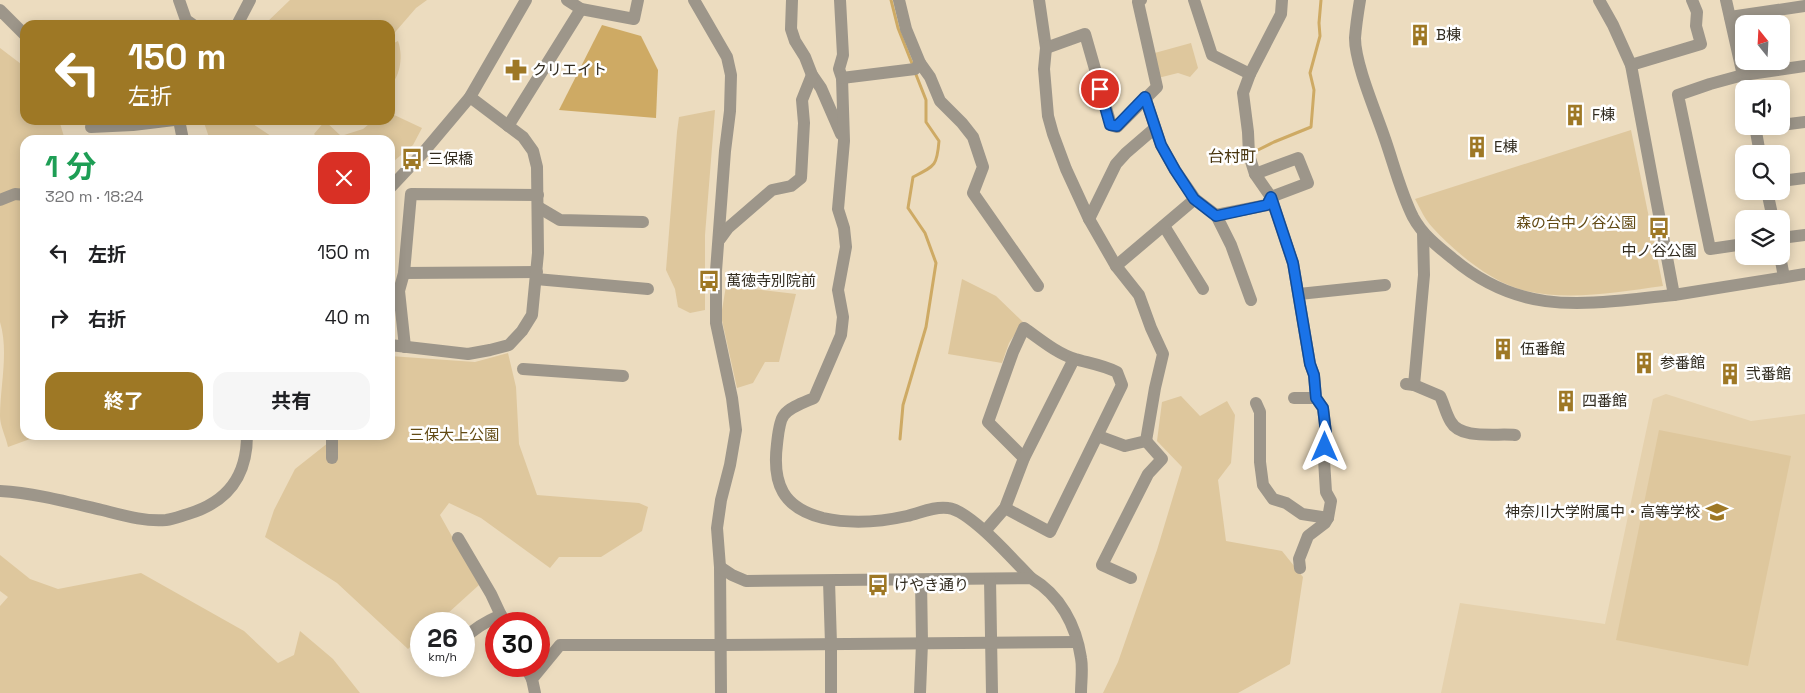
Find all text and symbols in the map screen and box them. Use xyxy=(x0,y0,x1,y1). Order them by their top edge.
north arrow xyxy=(1735,15,1790,70)
map controls xyxy=(1735,15,1790,265)
building icon: B棟 xyxy=(1407,22,1433,48)
place label: B棟 xyxy=(1436,25,1461,44)
text: 150 m xyxy=(128,35,226,79)
icon: left xyxy=(45,40,110,105)
pharmacy icon: クリエイト xyxy=(503,57,529,83)
place label: クリエイト xyxy=(532,60,607,79)
pin xyxy=(1079,68,1121,110)
icon: arrive xyxy=(1086,75,1114,103)
button: sound xyxy=(1735,80,1790,135)
text: 左折 xyxy=(128,82,172,110)
building icon: F棟 xyxy=(1562,102,1588,128)
place label: F棟 xyxy=(1592,105,1615,124)
building icon: E棟 xyxy=(1464,134,1490,160)
place label: E棟 xyxy=(1494,137,1517,156)
button: search xyxy=(1735,145,1790,200)
bus stop icon: 三保橋 xyxy=(399,146,425,172)
district label: 台村町 xyxy=(1208,146,1256,167)
text: 1 分 xyxy=(45,147,96,186)
place label: 三保橋 xyxy=(428,149,473,168)
button: close xyxy=(318,152,370,204)
text: 320 m · 18:24 xyxy=(45,186,144,207)
button: layers xyxy=(1735,210,1790,265)
park label: 森の台中ノ谷公園 xyxy=(1516,213,1636,232)
bus stop icon: 中ノ谷公園 xyxy=(1646,215,1672,241)
icon: left xyxy=(45,239,73,267)
text: 150 m xyxy=(317,240,370,265)
place label: 中ノ谷公園 xyxy=(1621,241,1697,260)
text: 左折 xyxy=(88,242,126,267)
bus stop icon: 萬徳寺別院前 xyxy=(696,268,722,294)
place label: 萬徳寺別院前 xyxy=(726,271,816,290)
icon: right xyxy=(45,304,73,332)
text: 40 m xyxy=(325,305,370,330)
text: 右折 xyxy=(88,307,126,332)
building icon: 伍番館 xyxy=(1490,336,1516,362)
place label: 伍番館 xyxy=(1520,339,1565,358)
building icon: 参番館 xyxy=(1631,350,1657,376)
place label: 参番館 xyxy=(1660,353,1705,372)
building icon: 弐番館 xyxy=(1717,361,1743,387)
place label: 弐番館 xyxy=(1746,364,1791,383)
button: 終了 xyxy=(45,372,203,430)
button: 共有 xyxy=(213,372,370,430)
building icon: 四番館 xyxy=(1553,388,1579,414)
place label: 四番館 xyxy=(1582,391,1627,410)
position arrow xyxy=(1298,420,1350,472)
park label: 三保大上公園 xyxy=(409,425,499,444)
school or university icon: 神奈川大学附属中・高等学校 xyxy=(1704,499,1730,525)
place label: 神奈川大学附属中・高等学校 xyxy=(1505,502,1700,521)
bus stop icon: けやき通り xyxy=(865,572,891,598)
place label: けやき通り xyxy=(894,575,969,594)
speed limit sign: 30 xyxy=(485,612,550,677)
text: 26 xyxy=(427,622,458,654)
text: km/h xyxy=(428,649,457,665)

